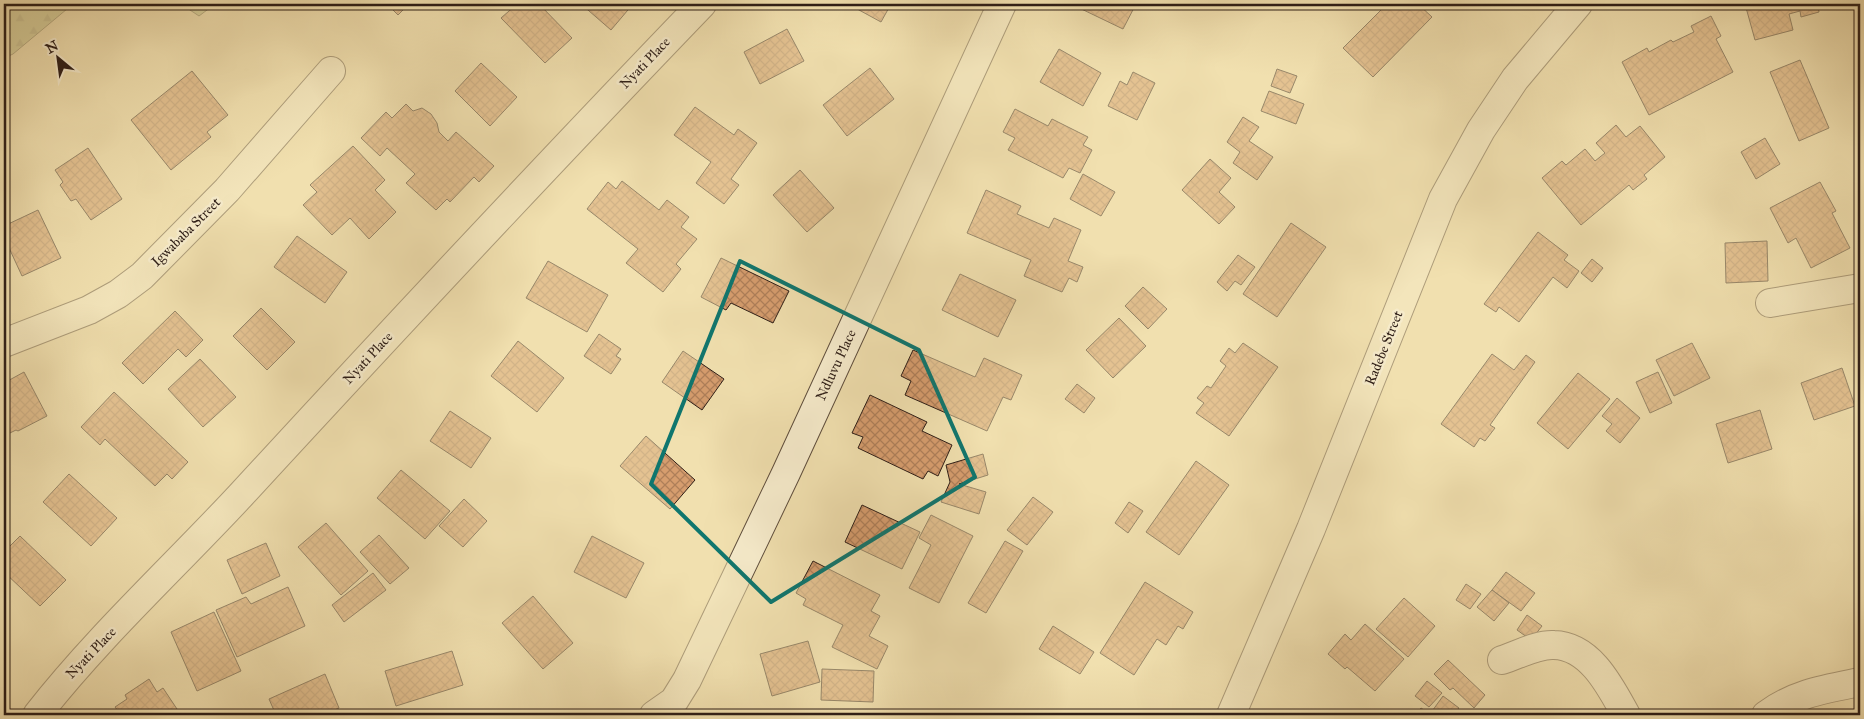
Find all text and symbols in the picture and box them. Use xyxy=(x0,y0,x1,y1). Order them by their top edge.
north arrow xyxy=(32,32,82,82)
street label: Nyati Place xyxy=(616,33,674,92)
text: N xyxy=(43,37,61,57)
street label: Igwababa Street xyxy=(148,194,224,270)
street label: Radebe Street xyxy=(1361,308,1407,388)
street label: Ndluvu Place xyxy=(812,327,860,403)
street label: Nyati Place xyxy=(340,328,397,388)
street label: Nyati Place xyxy=(62,623,120,682)

